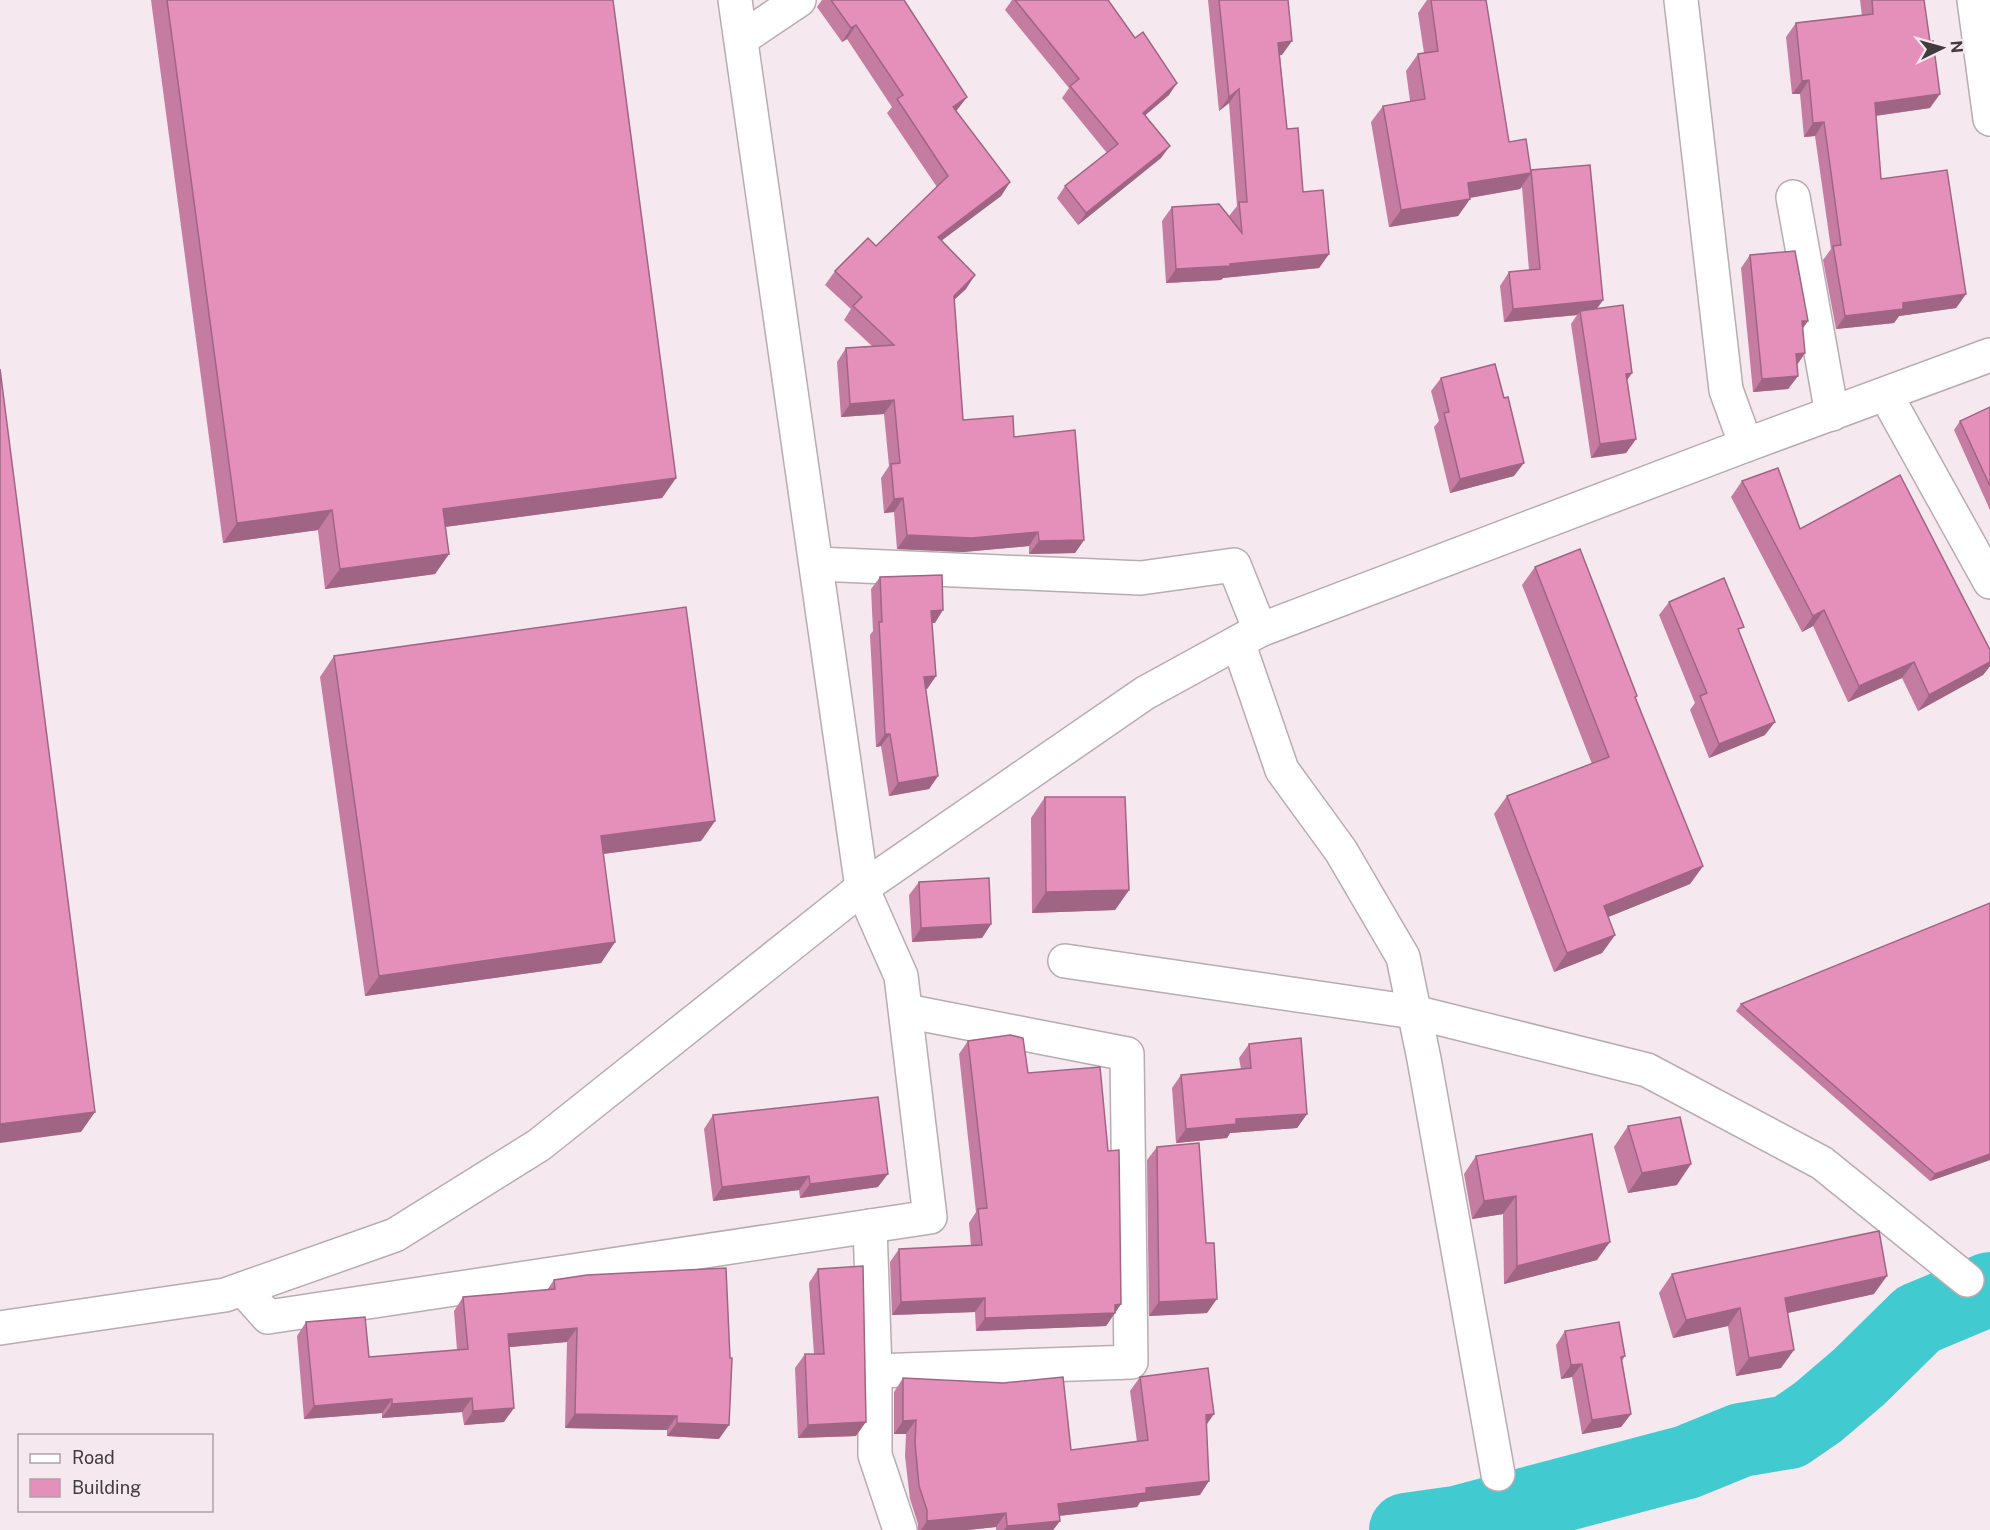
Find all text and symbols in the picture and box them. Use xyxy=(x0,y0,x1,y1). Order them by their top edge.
north arrow xyxy=(1912,18,1972,78)
text: N xyxy=(1946,40,1966,54)
legend xyxy=(18,1434,213,1512)
text: Road xyxy=(72,1447,115,1468)
text: Building xyxy=(72,1477,141,1498)

